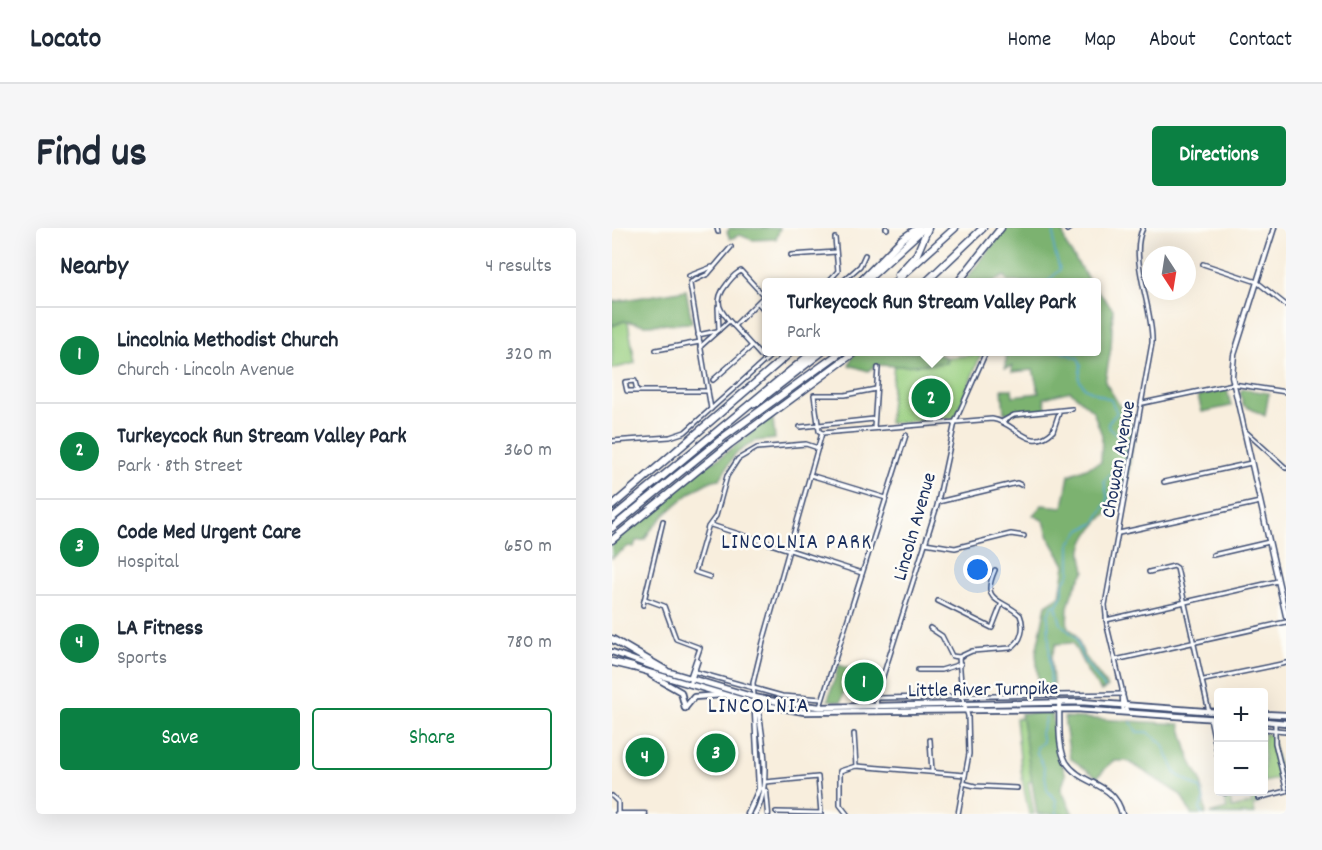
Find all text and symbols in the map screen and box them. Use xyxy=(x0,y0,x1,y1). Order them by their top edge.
text: Locato xyxy=(30,21,101,61)
text: Home xyxy=(1007,26,1051,56)
text: Map xyxy=(1084,26,1116,56)
text: About xyxy=(1149,26,1196,56)
text: Contact xyxy=(1229,26,1292,56)
text: Find us xyxy=(36,126,147,186)
button: Directions xyxy=(1152,126,1286,186)
north arrow xyxy=(1142,246,1196,300)
text: Nearby xyxy=(60,249,128,286)
text: 4 results xyxy=(485,253,552,281)
popup xyxy=(762,278,1101,356)
text: Turkeycock Run Stream Valley Park xyxy=(787,288,1076,319)
text: Park xyxy=(787,319,821,347)
text: Lincolnia Methodist Church xyxy=(117,326,338,357)
text: 1 xyxy=(77,341,82,369)
text: 320 m xyxy=(505,341,552,369)
text: Church · Lincoln Avenue xyxy=(117,357,294,385)
pin: 2 xyxy=(912,376,950,420)
street label: Chowan Avenue xyxy=(1096,398,1144,520)
text: Turkeycock Run Stream Valley Park xyxy=(117,422,407,453)
text: 2 xyxy=(75,437,84,465)
text: 360 m xyxy=(504,437,552,465)
text: Park · 8th Street xyxy=(117,453,243,481)
street label: Lincoln Avenue xyxy=(887,469,945,584)
text: Code Med Urgent Care xyxy=(117,518,301,549)
district label: LINCOLNIA PARK xyxy=(721,529,873,559)
text: 3 xyxy=(75,533,84,561)
text: 650 m xyxy=(504,533,552,561)
text: Hospital xyxy=(117,549,179,577)
your location xyxy=(963,555,992,584)
text: LA Fitness xyxy=(117,614,203,645)
text: 4 xyxy=(75,629,84,657)
text: 780 m xyxy=(507,629,552,657)
text: Sports xyxy=(117,645,167,673)
pin: 1 xyxy=(844,660,884,704)
street label: Little River Turnpike xyxy=(908,676,1059,706)
map controls xyxy=(1214,688,1268,796)
button: + xyxy=(1214,688,1268,742)
district label: LINCOLNIA xyxy=(708,692,810,723)
button: Save xyxy=(60,708,300,770)
button: Share xyxy=(312,708,552,770)
pin: 3 xyxy=(696,730,736,776)
pin: 4 xyxy=(626,734,664,780)
button: − xyxy=(1214,742,1268,796)

